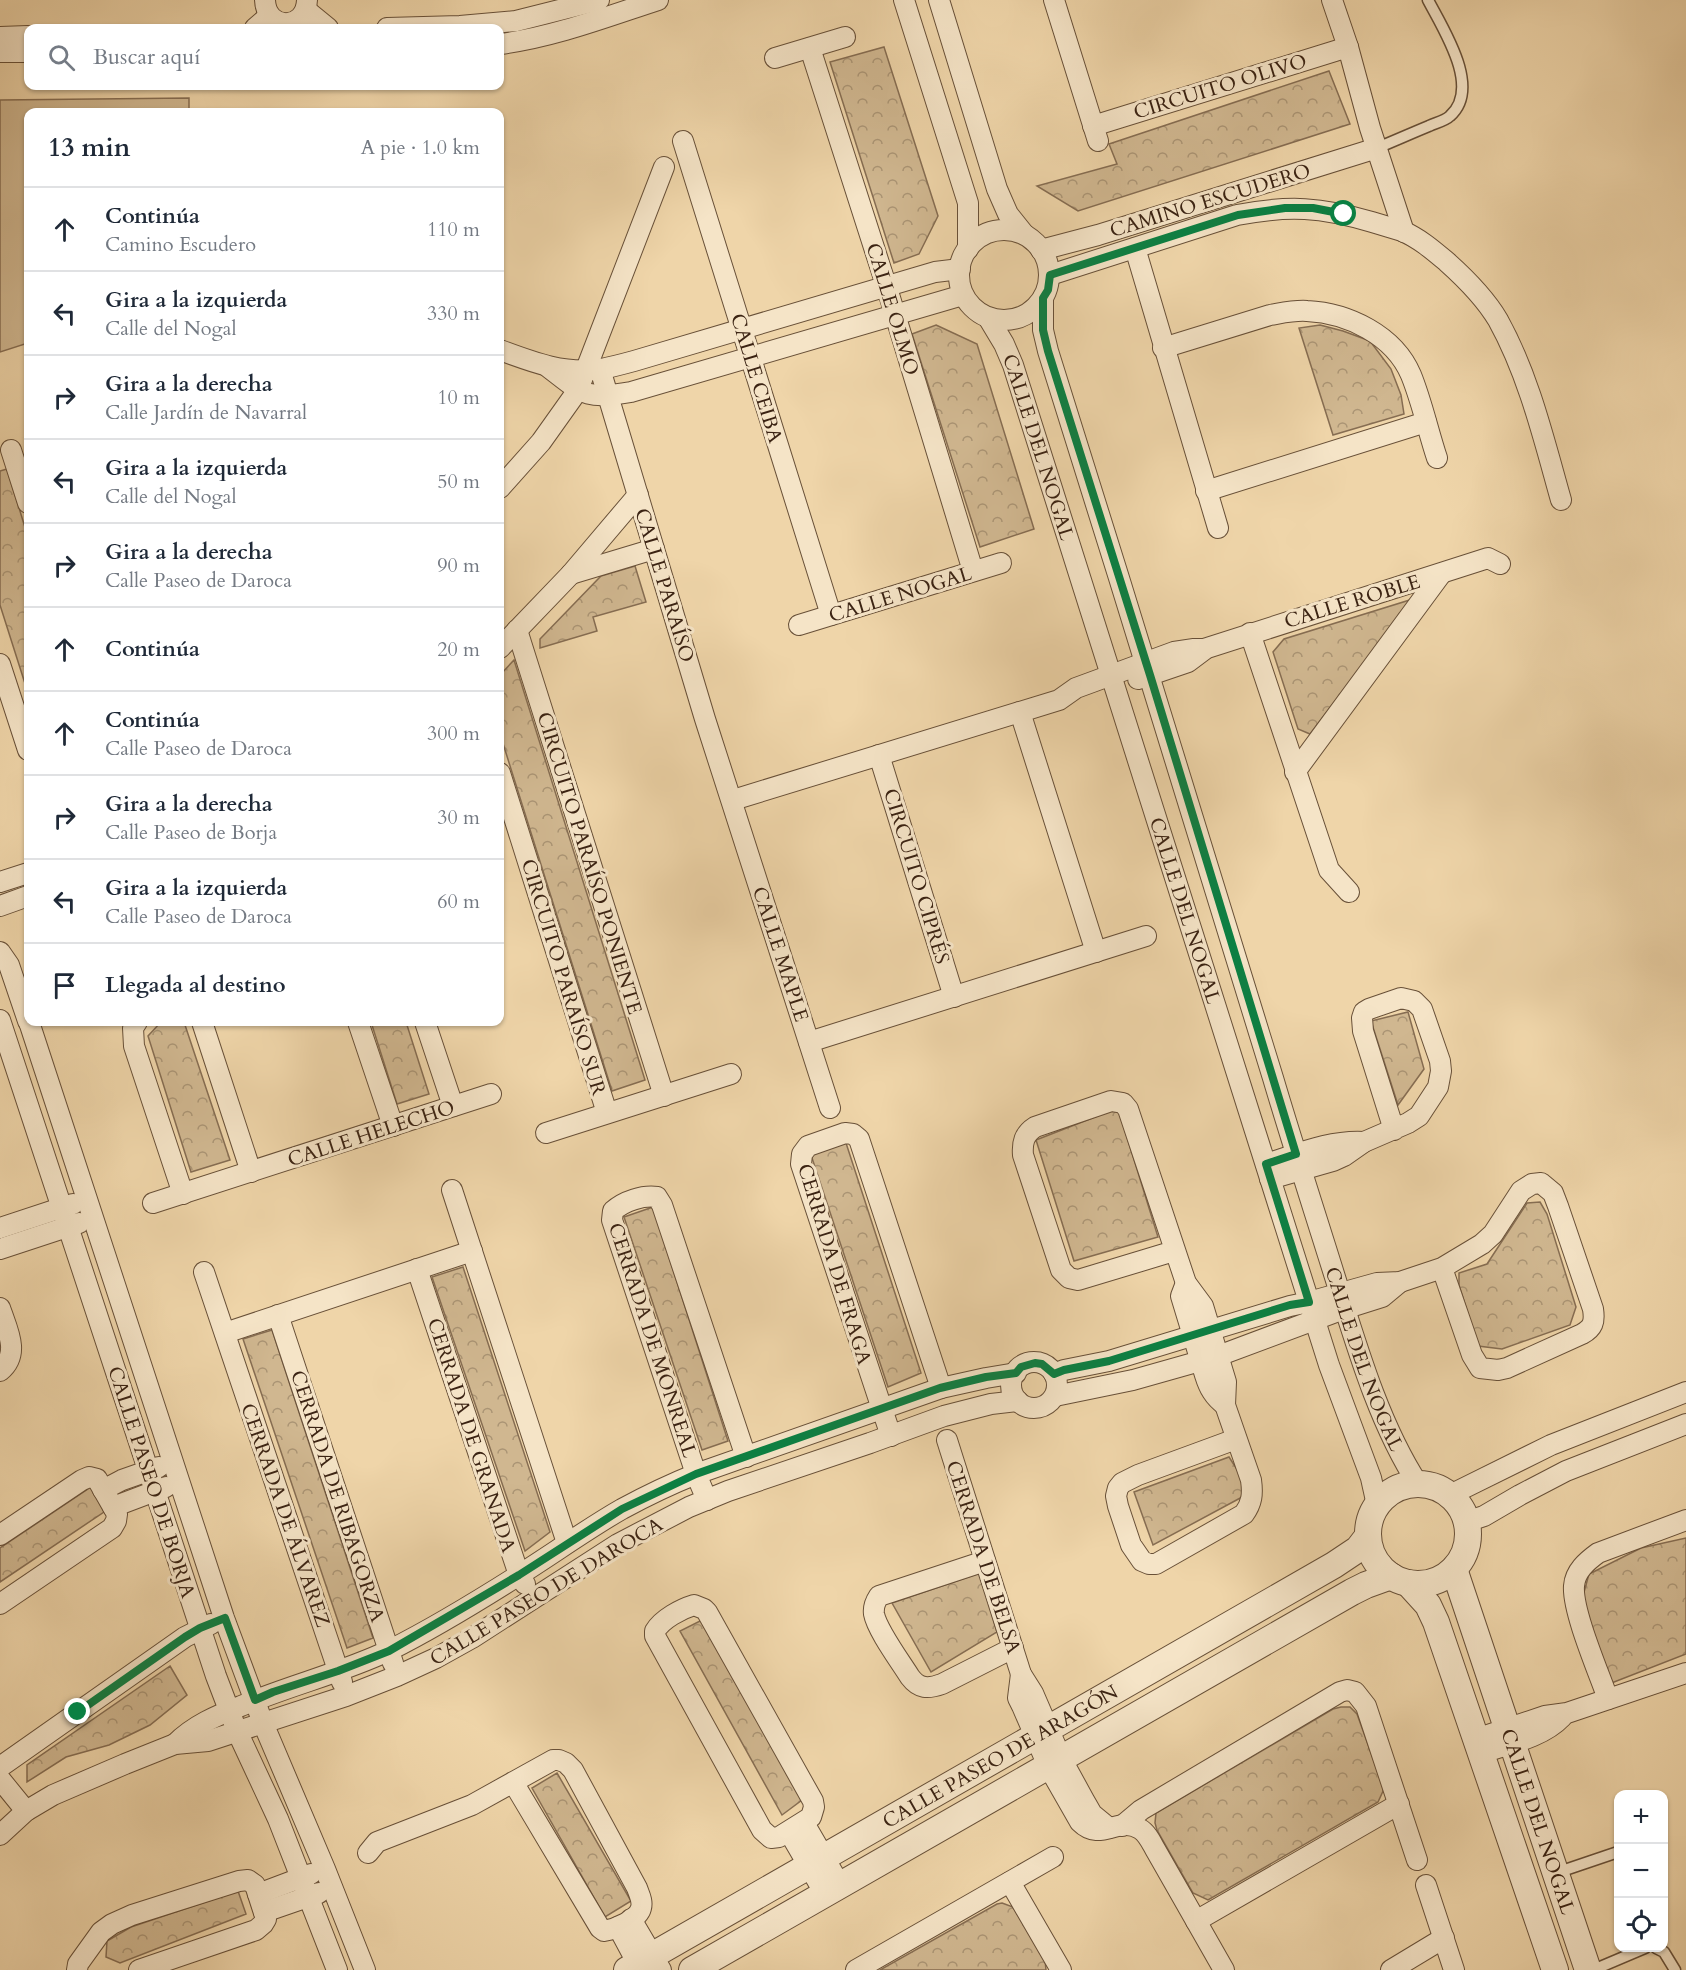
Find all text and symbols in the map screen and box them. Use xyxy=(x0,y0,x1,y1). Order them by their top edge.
search box xyxy=(24,24,504,90)
icon: search xyxy=(45,41,78,74)
text: Buscar aquí xyxy=(93,42,200,72)
street label: CIRCUITO OLIVO xyxy=(1130,47,1310,126)
text: 13 min xyxy=(48,130,131,165)
text: A pie · 1.0 km xyxy=(361,134,480,161)
street label: CAMINO ESCUDERO xyxy=(1106,157,1314,244)
route start xyxy=(1330,200,1356,226)
text: Continúa xyxy=(105,201,200,231)
icon: ahead xyxy=(48,213,81,246)
text: 110 m xyxy=(427,216,480,243)
text: Camino Escudero xyxy=(105,231,256,258)
street label: CALLE OLMO xyxy=(860,240,925,379)
text: Gira a la izquierda xyxy=(105,285,288,315)
icon: left xyxy=(48,297,81,330)
text: 330 m xyxy=(427,300,480,327)
street label: CALLE CEIBA xyxy=(724,310,789,447)
text: Calle del Nogal xyxy=(105,315,237,342)
street label: CALLE DEL NOGAL xyxy=(996,350,1081,545)
text: Gira a la derecha xyxy=(105,369,273,399)
icon: right xyxy=(48,381,81,414)
text: 10 m xyxy=(437,384,480,411)
text: Calle Jardín de Navarral xyxy=(105,399,307,426)
text: Gira a la izquierda xyxy=(105,453,288,483)
icon: left xyxy=(48,465,81,498)
text: 50 m xyxy=(437,468,480,495)
text: Calle del Nogal xyxy=(105,483,237,510)
street label: CALLE PARAÍSO xyxy=(628,505,701,665)
text: Gira a la derecha xyxy=(105,537,273,567)
icon: right xyxy=(48,549,81,582)
text: 90 m xyxy=(437,552,480,579)
street label: CALLE NOGAL xyxy=(825,560,976,629)
text: Calle Paseo de Daroca xyxy=(105,567,292,594)
street label: CALLE ROBLE xyxy=(1281,568,1423,635)
icon: ahead xyxy=(48,633,81,666)
text: Continúa xyxy=(105,634,200,664)
text: 20 m xyxy=(437,636,480,663)
text: Continúa xyxy=(105,705,200,735)
street label: CIRCUITO PARAÍSO PONIENTE xyxy=(531,709,648,1018)
icon: ahead xyxy=(48,717,81,750)
text: 300 m xyxy=(427,720,480,747)
text: Calle Paseo de Daroca xyxy=(105,735,292,762)
street label: CIRCUITO CIPRÉS xyxy=(877,785,956,967)
text: Gira a la derecha xyxy=(105,789,273,819)
icon: right xyxy=(48,801,81,834)
text: 30 m xyxy=(437,804,480,831)
street label: CALLE DEL NOGAL xyxy=(1143,814,1227,1008)
text: Calle Paseo de Borja xyxy=(105,819,277,846)
street label: CIRCUITO PARAÍSO SUR xyxy=(515,856,612,1099)
text: Gira a la izquierda xyxy=(105,873,288,903)
street label: CALLE MAPLE xyxy=(746,883,815,1025)
icon: left xyxy=(48,885,81,918)
text: 60 m xyxy=(437,888,480,915)
text: Calle Paseo de Daroca xyxy=(105,903,292,930)
icon: arrive xyxy=(48,969,81,1002)
text: Llegada al destino xyxy=(105,970,286,1000)
street label: CALLE HELECHO xyxy=(284,1094,458,1173)
street label: CERRADA DE FRAGA xyxy=(791,1160,878,1369)
street label: CERRADA DE MONREAL xyxy=(602,1219,704,1462)
street label: CALLE DEL NOGAL xyxy=(1319,1263,1410,1457)
street label: CERRADA DE GRANADA xyxy=(421,1314,522,1557)
street label: CALLE PASEO DE BORJA xyxy=(101,1363,202,1602)
street label: CERRADA DE RIBAGORZA xyxy=(284,1367,391,1626)
street label: CERRADA DE ÁLVAREZ xyxy=(234,1400,337,1631)
street label: CERRADA DE BELSA xyxy=(940,1457,1028,1658)
street label: CALLE PASEO DE DAROCA xyxy=(425,1511,669,1672)
street label: CALLE PASEO DE ARAGÓN xyxy=(878,1679,1123,1835)
route end xyxy=(64,1698,90,1724)
street label: CALLE DEL NOGAL xyxy=(1494,1725,1582,1919)
map controls xyxy=(1614,1790,1668,1952)
button: + xyxy=(1614,1790,1668,1844)
button: − xyxy=(1614,1844,1668,1898)
button: locate xyxy=(1614,1898,1668,1952)

